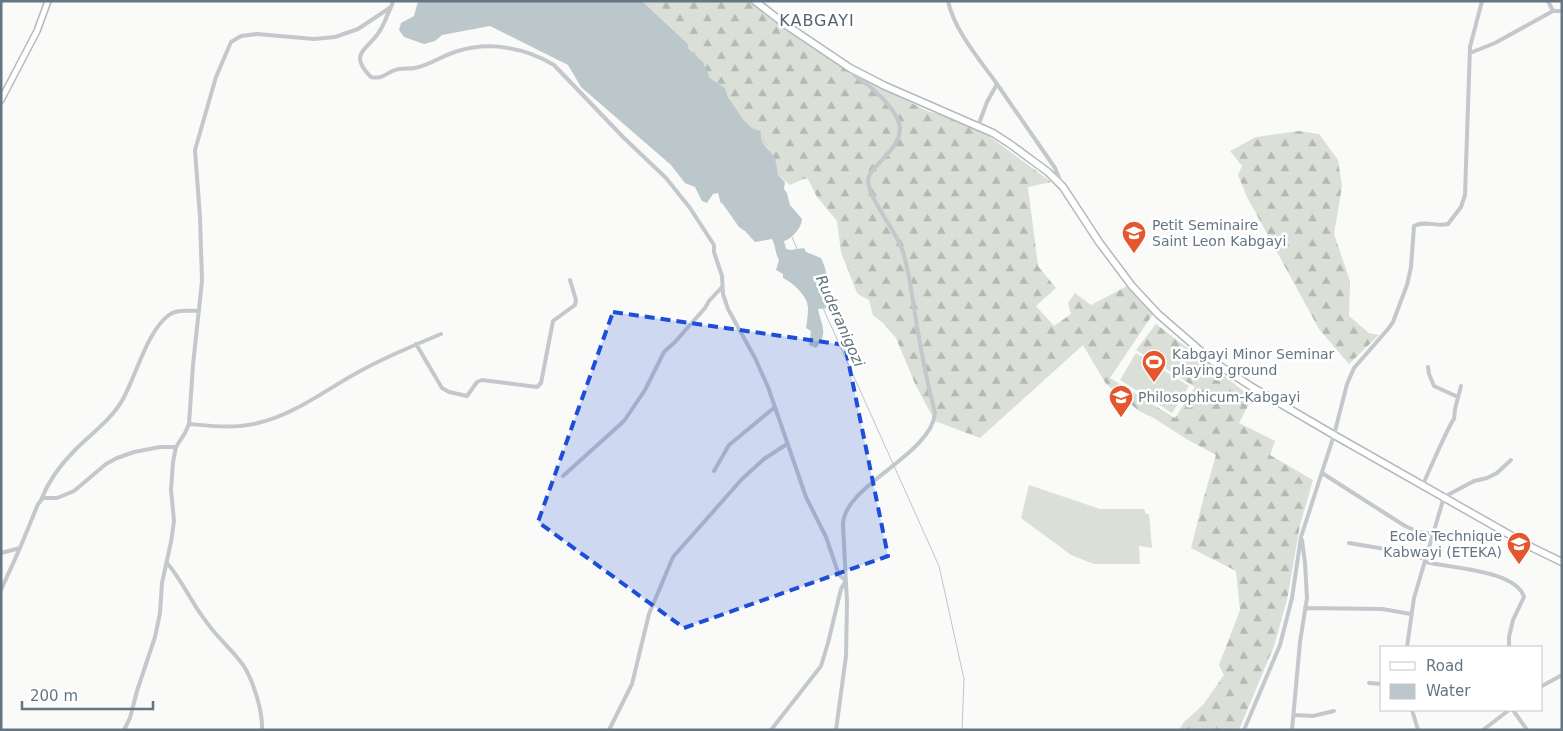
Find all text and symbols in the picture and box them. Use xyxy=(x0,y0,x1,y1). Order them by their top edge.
district label: KABGAYI xyxy=(779,11,855,30)
place label: Petit Seminaire Saint Leon Kabgayi xyxy=(1152,217,1286,249)
school or university icon: Petit Seminaire Saint Leon Kabgayi xyxy=(1121,220,1147,254)
water label: Ruderanigozi xyxy=(812,272,869,370)
place label: Kabgayi Minor Seminar playing ground xyxy=(1172,346,1335,378)
sports icon: Kabgayi Minor Seminar playing ground xyxy=(1141,349,1167,383)
school or university icon: Philosophicum-Kabgayi xyxy=(1108,384,1134,418)
place label: Philosophicum-Kabgayi xyxy=(1138,389,1300,405)
place label: Ecole Technique Kabwayi (ETEKA) xyxy=(1383,528,1502,560)
school or university icon: Ecole Technique Kabwayi (ETEKA) xyxy=(1506,531,1532,565)
legend xyxy=(1380,646,1543,711)
text: Road xyxy=(1426,657,1464,675)
scale bar xyxy=(22,678,154,710)
text: Water xyxy=(1426,682,1471,700)
text: 200 m xyxy=(30,687,78,705)

